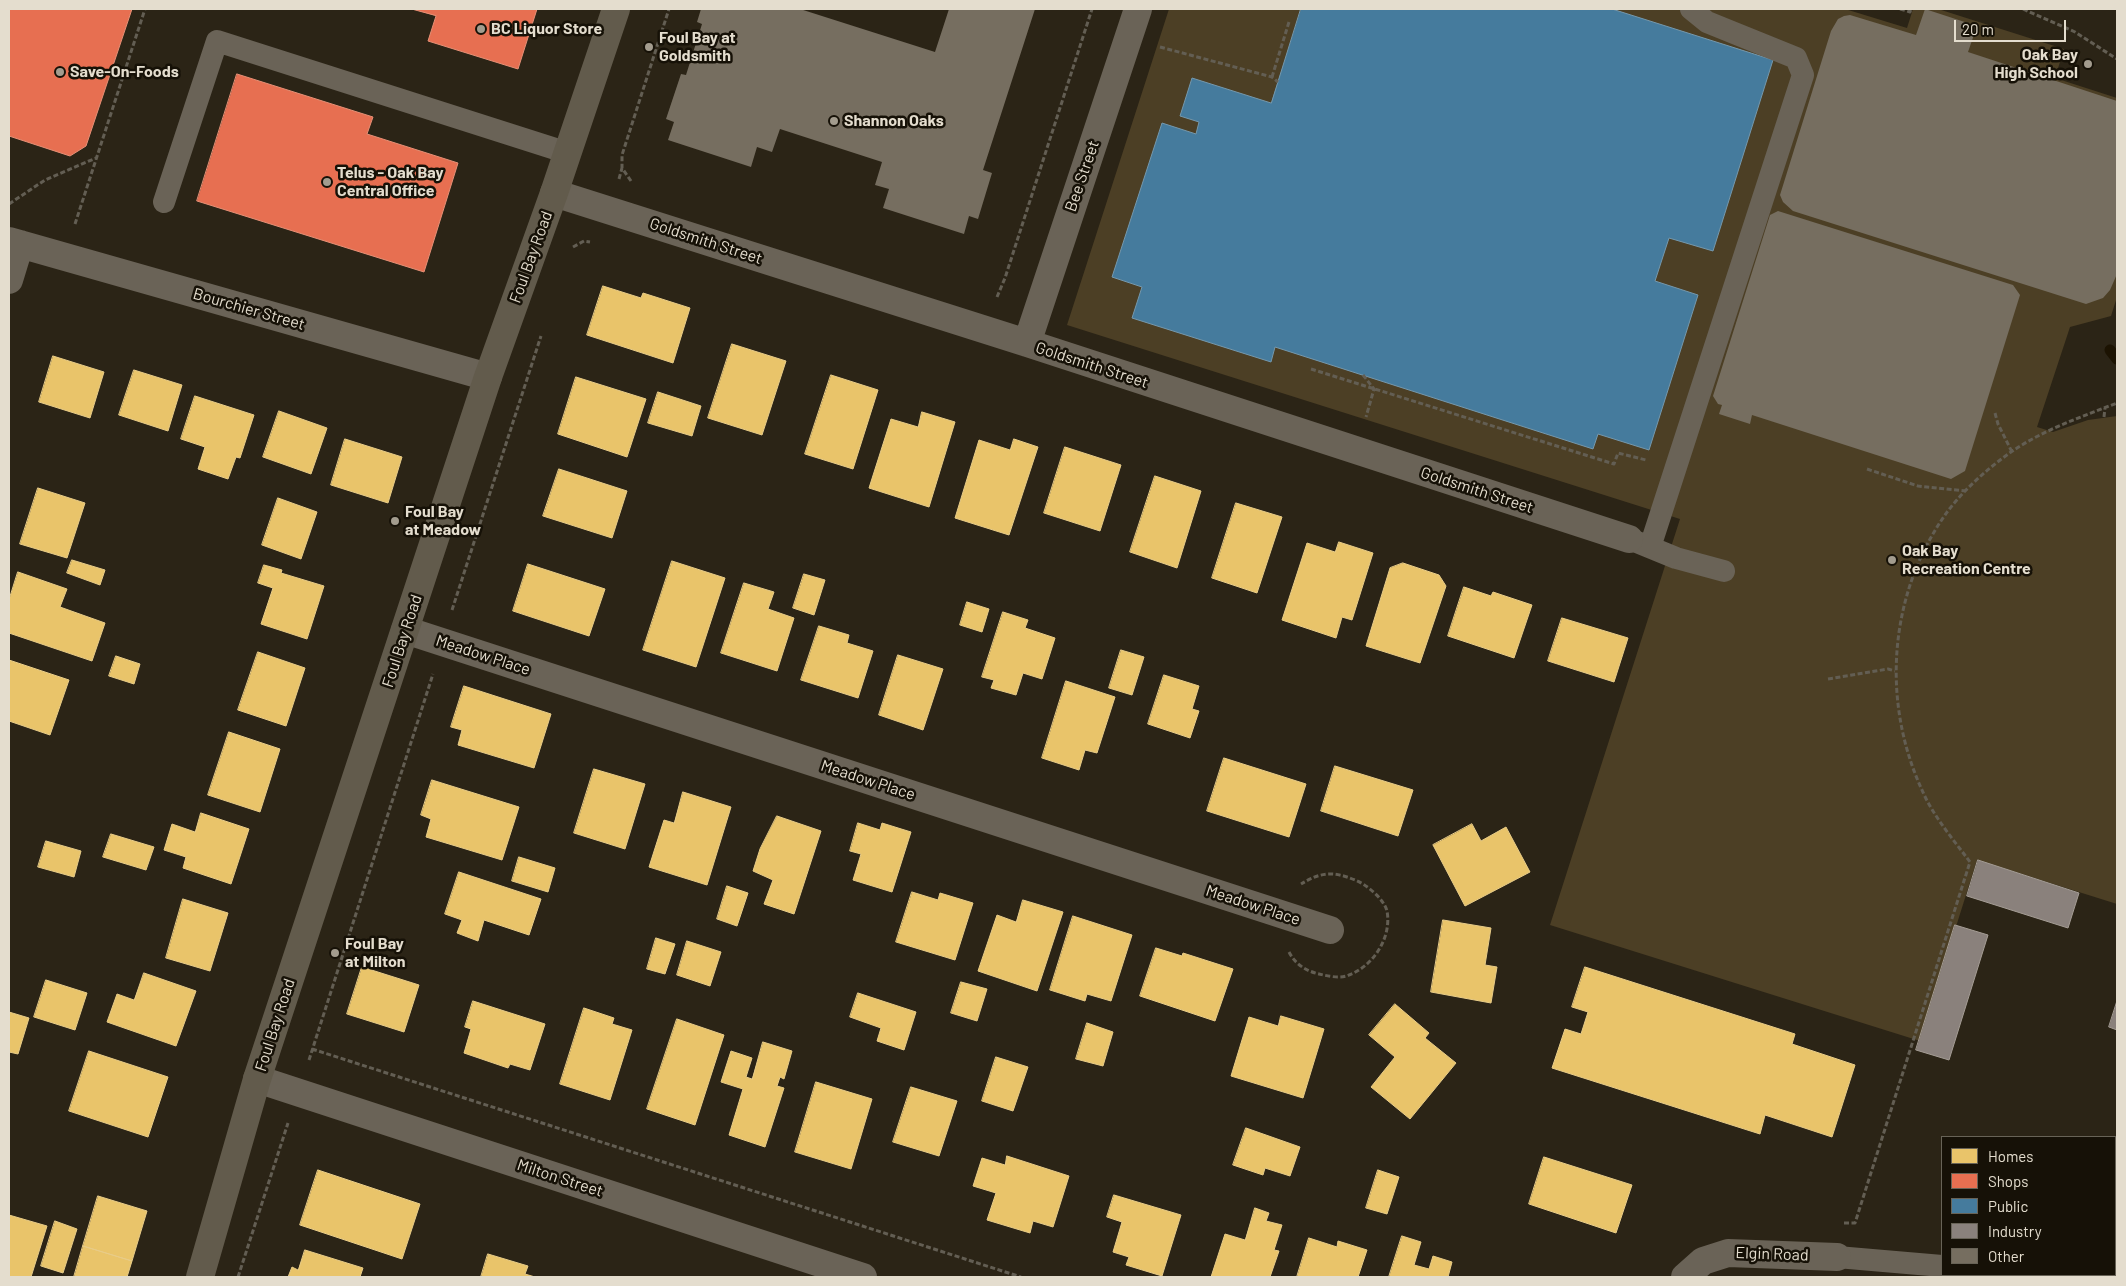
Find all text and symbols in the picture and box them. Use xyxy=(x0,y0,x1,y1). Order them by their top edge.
scale bar xyxy=(1956,10,2068,42)
place label: BC Liquor Store xyxy=(491,19,602,39)
text: 20 m xyxy=(1962,20,1994,38)
marker: BC Liquor Store xyxy=(475,23,487,35)
place label: Foul Bay at Goldsmith xyxy=(659,28,735,66)
marker: Foul Bay at Goldsmith xyxy=(643,41,655,53)
place label: Oak Bay High School xyxy=(1994,45,2078,83)
marker: Oak Bay High School xyxy=(2082,58,2094,70)
place label: Save-On-Foods xyxy=(70,62,179,82)
marker: Save-On-Foods xyxy=(54,66,66,78)
place label: Shannon Oaks xyxy=(844,111,944,131)
marker: Shannon Oaks xyxy=(828,115,840,127)
street label: Bee Street xyxy=(1061,138,1103,214)
place label: Telus - Oak Bay Central Office xyxy=(337,163,444,201)
marker: Telus - Oak Bay Central Office xyxy=(321,176,333,188)
street label: Foul Bay Road xyxy=(505,208,557,306)
street label: Goldsmith Street xyxy=(647,214,765,268)
street label: Bourchier Street xyxy=(191,284,307,334)
street label: Goldsmith Street xyxy=(1033,338,1151,392)
street label: Goldsmith Street xyxy=(1418,463,1536,517)
place label: Foul Bay at Meadow xyxy=(405,502,481,540)
marker: Foul Bay at Meadow xyxy=(389,515,401,527)
place label: Oak Bay Recreation Centre xyxy=(1902,541,2031,579)
marker: Oak Bay Recreation Centre xyxy=(1886,554,1898,566)
street label: Foul Bay Road xyxy=(378,592,426,690)
street label: Meadow Place xyxy=(433,631,533,679)
street label: Meadow Place xyxy=(818,756,918,804)
street label: Meadow Place xyxy=(1203,881,1303,929)
place label: Foul Bay at Milton xyxy=(345,934,406,972)
marker: Foul Bay at Milton xyxy=(329,947,341,959)
street label: Foul Bay Road xyxy=(251,976,299,1074)
legend xyxy=(1941,1136,2116,1276)
text: Homes xyxy=(1988,1147,2033,1165)
street label: Milton Street xyxy=(515,1155,605,1201)
text: Shops xyxy=(1988,1172,2028,1190)
text: Public xyxy=(1988,1197,2028,1215)
text: Industry xyxy=(1988,1222,2042,1240)
street label: Elgin Road xyxy=(1735,1243,1809,1265)
text: Other xyxy=(1988,1247,2024,1265)

